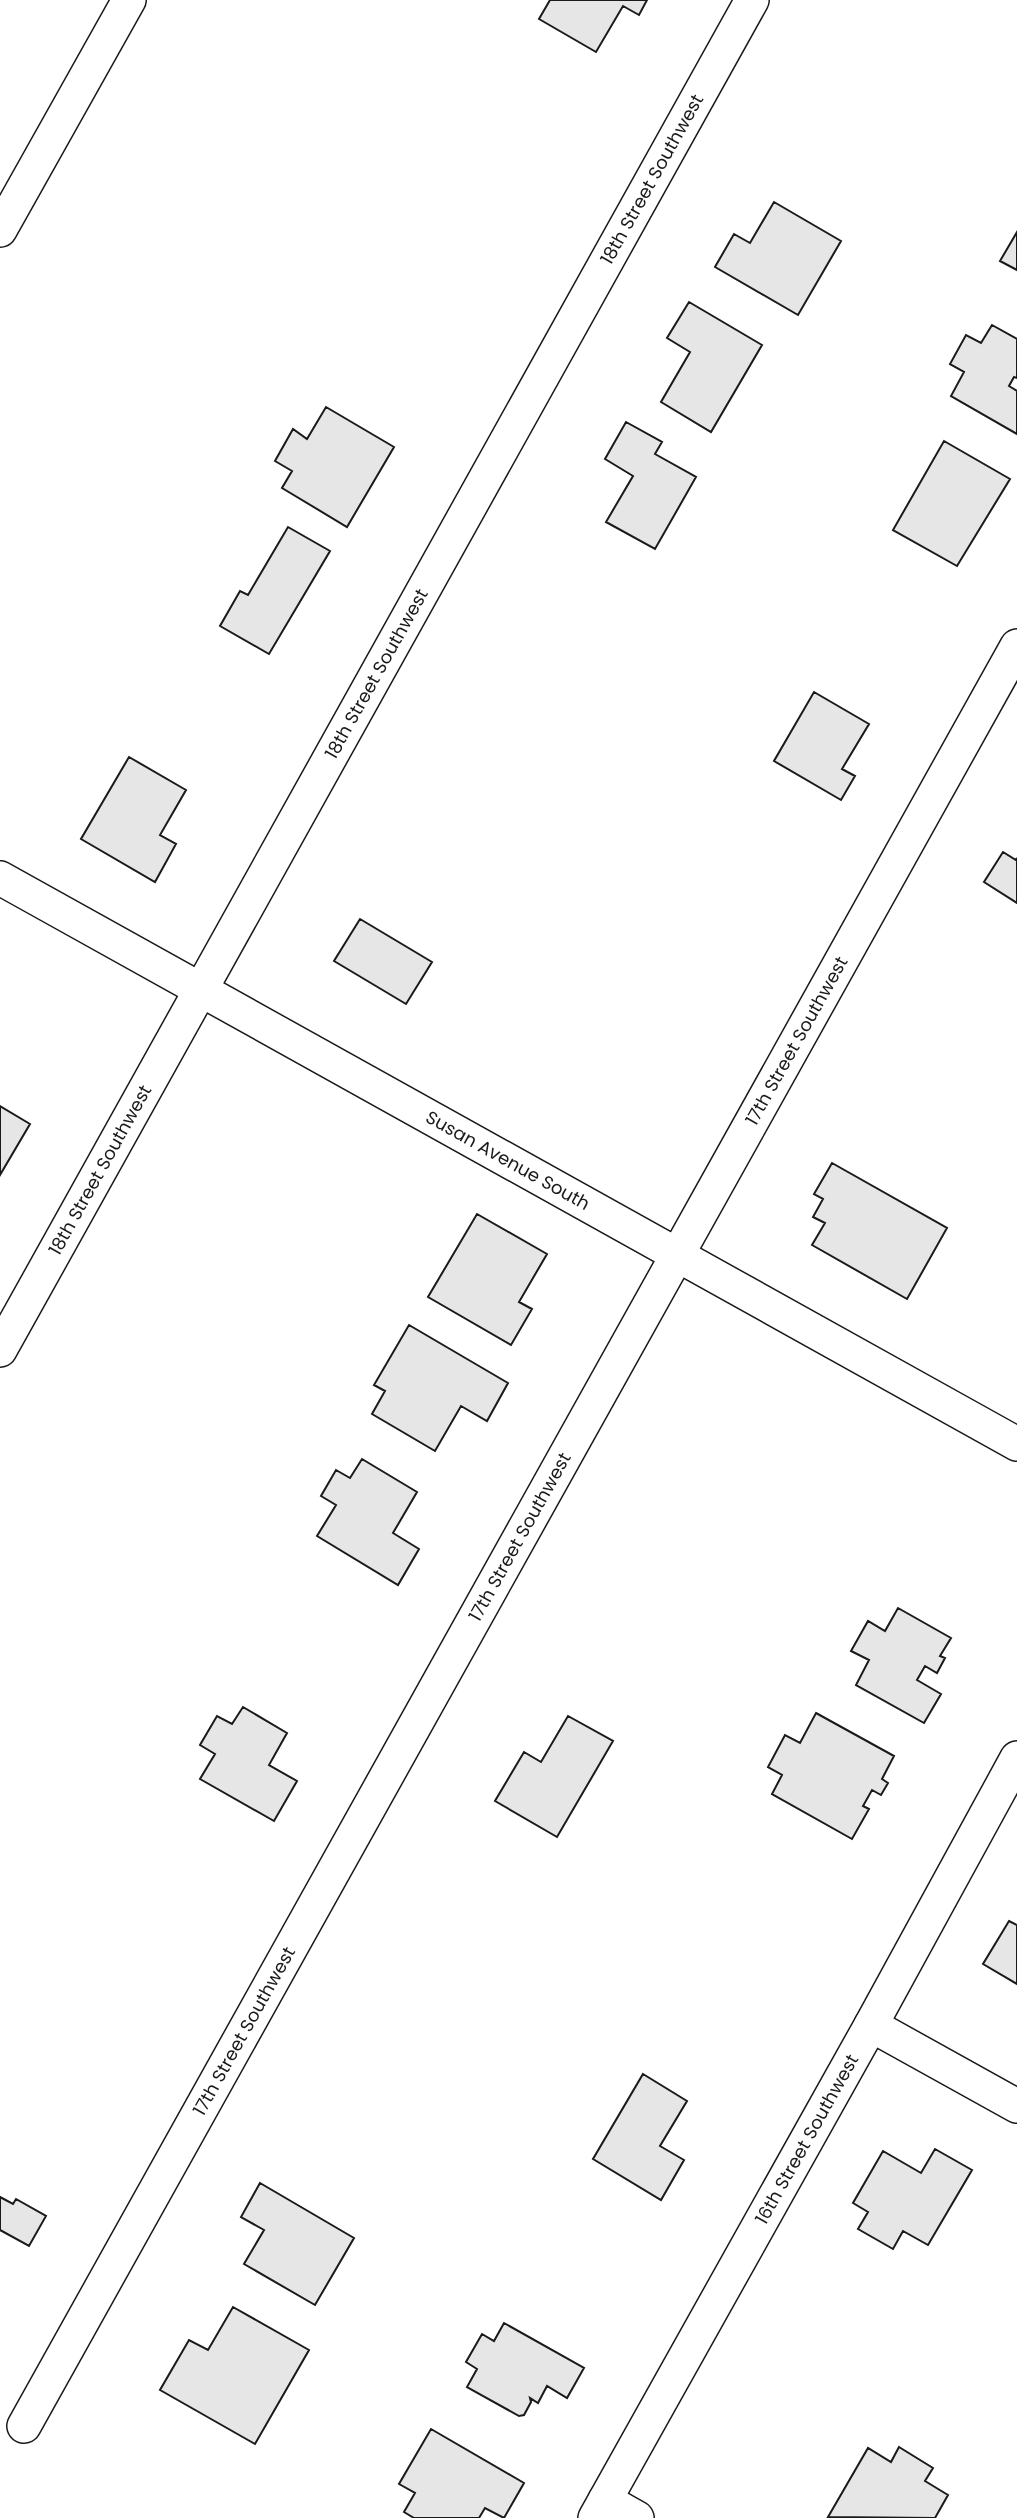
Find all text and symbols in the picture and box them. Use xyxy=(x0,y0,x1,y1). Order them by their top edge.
street label: 18th Street Southwest xyxy=(594,90,709,269)
street label: 18th Street Southwest xyxy=(319,584,434,763)
street label: 17th Street Southwest xyxy=(739,952,853,1130)
street label: 18th Street Southwest xyxy=(42,1080,157,1259)
street label: Susan Avenue South xyxy=(421,1104,594,1216)
street label: 17th Street Southwest xyxy=(462,1448,577,1626)
street label: 17th Street Southwest xyxy=(187,1942,301,2120)
street label: 16th Street Southwest xyxy=(749,2049,864,2229)

